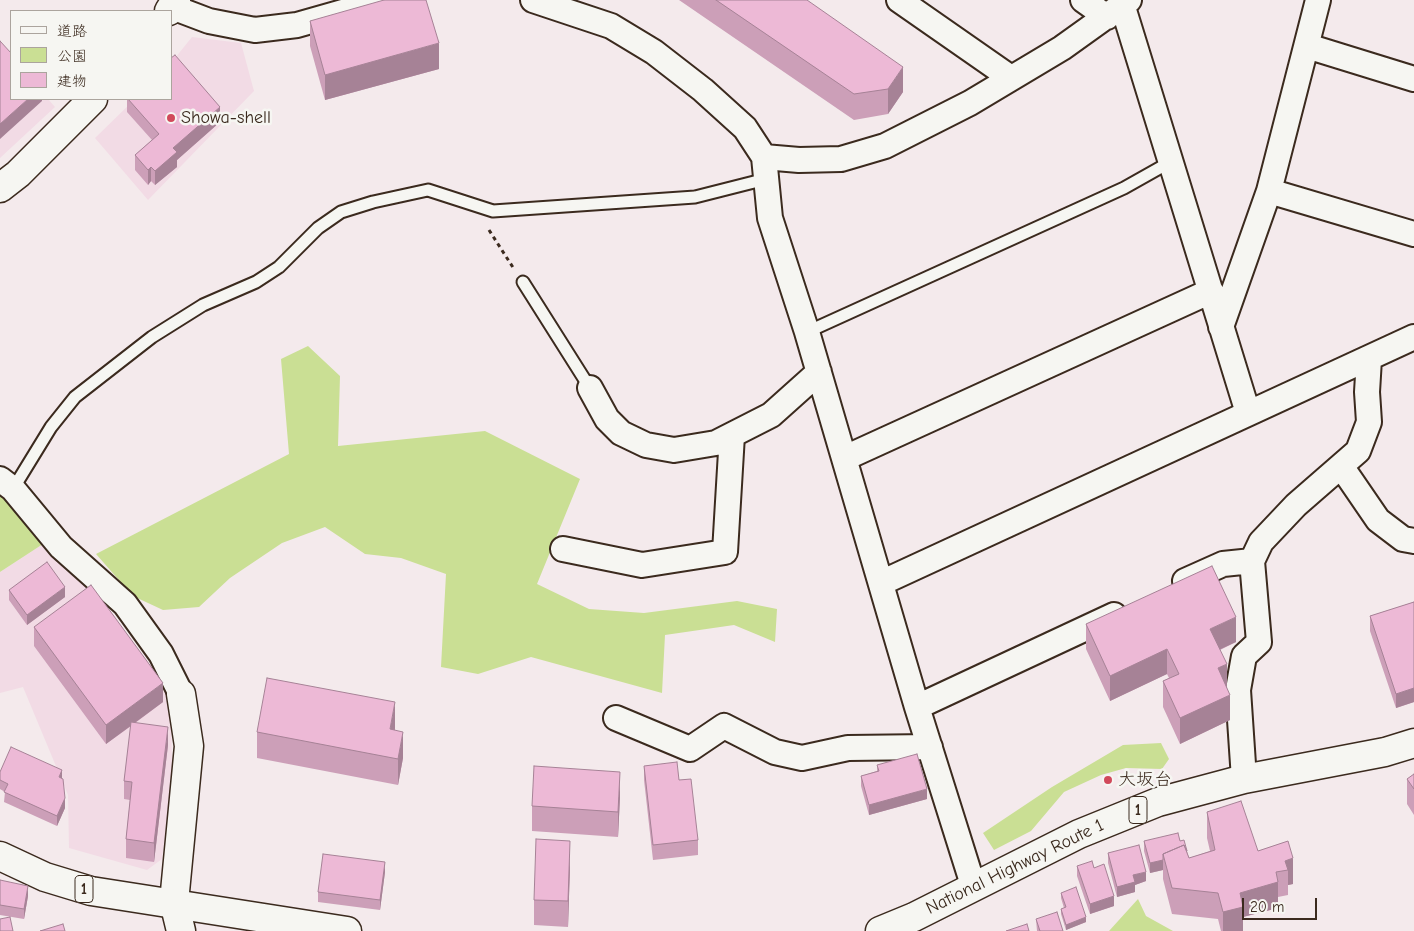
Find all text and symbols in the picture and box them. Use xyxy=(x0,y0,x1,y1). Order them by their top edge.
legend xyxy=(10,10,172,100)
text: 道路 xyxy=(57,22,87,40)
text: 公園 xyxy=(57,47,87,65)
text: 建物 xyxy=(57,72,87,90)
place label: Showa-shell xyxy=(181,107,271,129)
marker: Showa-shell xyxy=(165,112,177,124)
place label: 大坂台 xyxy=(1118,769,1172,791)
marker: 大坂台 xyxy=(1102,774,1114,786)
road number: 1 xyxy=(1129,796,1147,824)
street label: National Highway Route 1 xyxy=(923,815,1107,919)
road number: 1 xyxy=(75,876,93,902)
scale bar xyxy=(1244,888,1319,920)
text: 20 m xyxy=(1250,898,1284,916)

